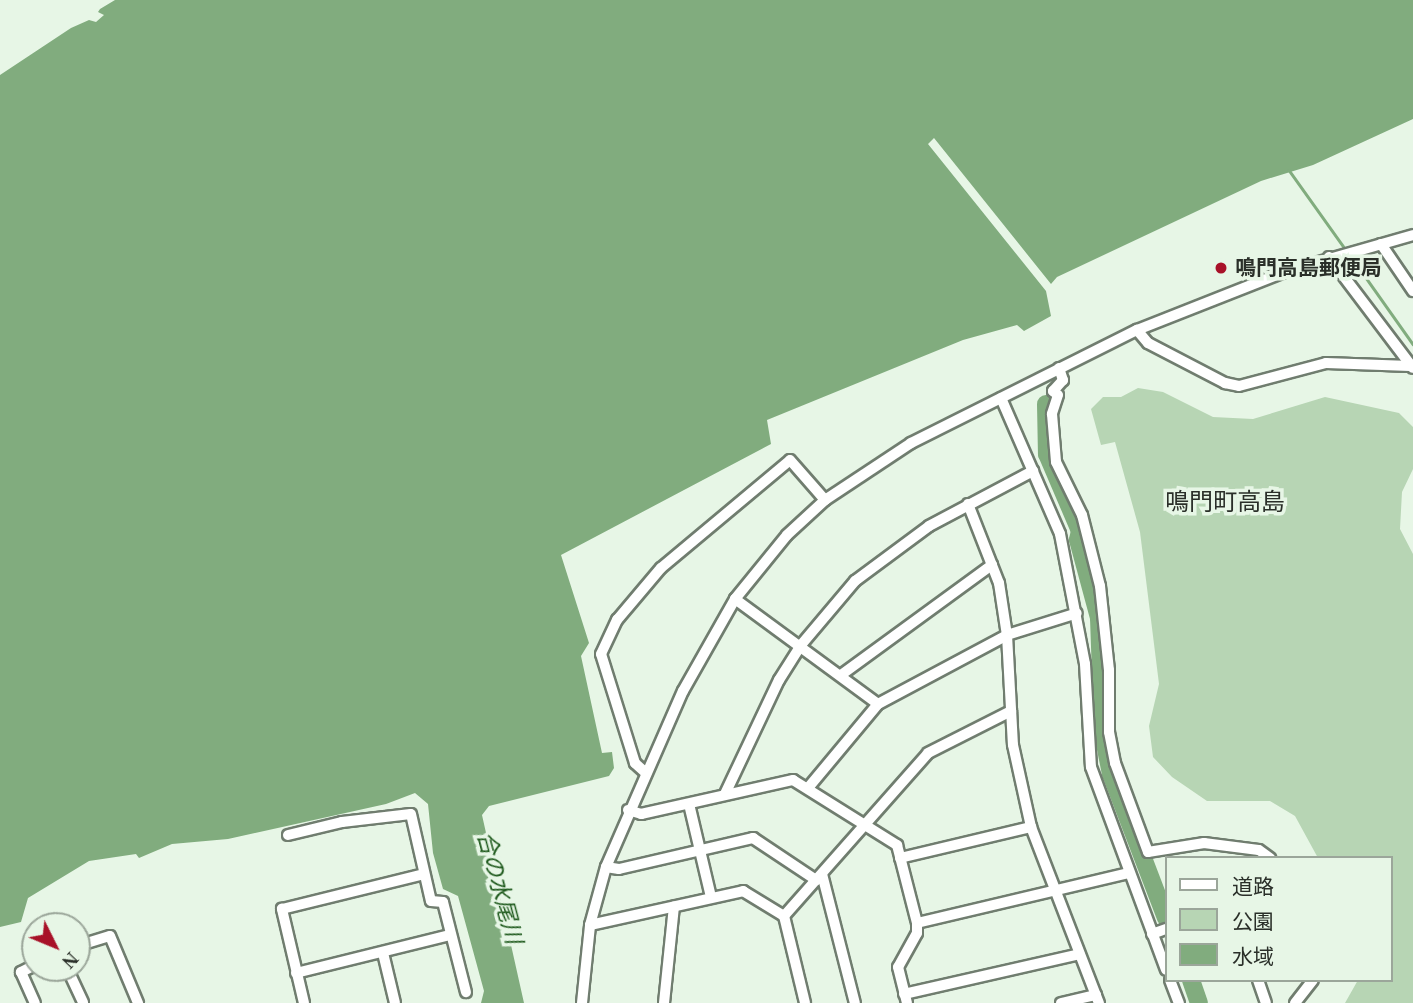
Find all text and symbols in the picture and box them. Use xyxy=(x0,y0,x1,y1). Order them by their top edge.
place label: 鳴門高島郵便局 xyxy=(1235,255,1382,281)
marker: 鳴門高島郵便局 xyxy=(1213,260,1229,276)
district label: 鳴門町高島 xyxy=(1165,489,1285,517)
water label: 合の水尾川 xyxy=(471,829,527,947)
legend xyxy=(1164,856,1392,982)
text: 道路 xyxy=(1232,875,1274,899)
text: 公園 xyxy=(1232,910,1274,934)
north arrow xyxy=(21,912,91,982)
text: 水域 xyxy=(1232,945,1274,969)
text: N xyxy=(58,948,83,972)

